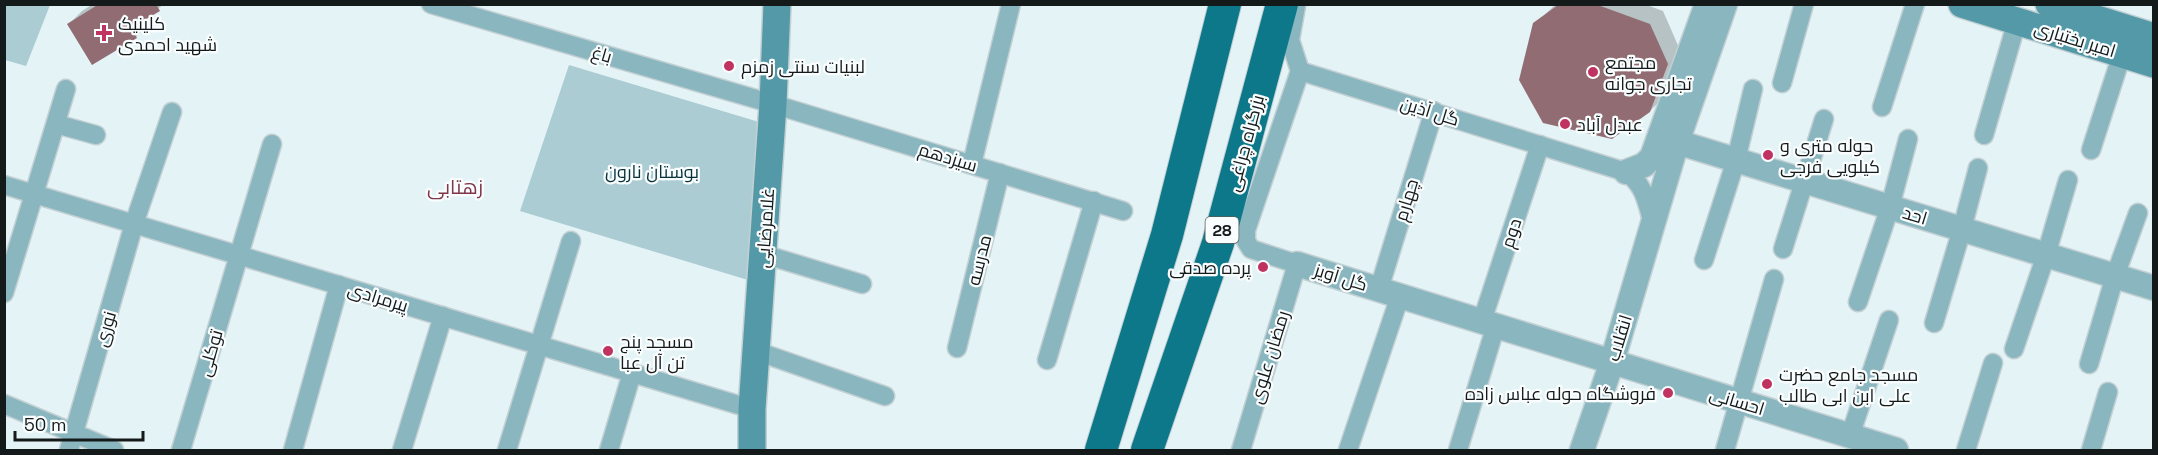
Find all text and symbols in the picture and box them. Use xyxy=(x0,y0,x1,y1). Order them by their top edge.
place label: کلینیک شهید احمدی xyxy=(118,12,217,56)
street label: امیر بختیاری xyxy=(2031,16,2119,62)
marker: کلینیک شهید احمدی xyxy=(95,24,113,42)
street label: باغ xyxy=(589,40,615,69)
place label: مجتمع تجاری جوانه xyxy=(1605,51,1692,95)
place label: لبنیات سنتی زمزم xyxy=(741,55,865,79)
marker: لبنیات سنتی زمزم xyxy=(722,59,736,73)
marker: مجتمع تجاری جوانه xyxy=(1586,65,1600,79)
street label: گل آذین xyxy=(1398,91,1462,131)
street label: بزرگراه چراغی xyxy=(1221,92,1270,194)
place label: عبدل آباد xyxy=(1577,113,1643,136)
marker: عبدل آباد xyxy=(1558,117,1572,131)
place label: حوله متری و کیلویی فرجی xyxy=(1780,134,1880,178)
street label: سیزدهم xyxy=(915,137,980,178)
marker: حوله متری و کیلویی فرجی xyxy=(1761,148,1775,162)
park label: بوستان نارون xyxy=(605,160,699,183)
district label: زهتابی xyxy=(427,174,483,200)
street label: چهارم xyxy=(1389,176,1424,224)
street label: غلامرضایی xyxy=(751,187,779,269)
street label: احد xyxy=(1900,200,1930,230)
street label: دوم xyxy=(1495,215,1527,251)
road number: 28 xyxy=(1206,217,1238,243)
street label: مدرسه xyxy=(962,232,996,288)
place label: پرده صدقی xyxy=(1169,256,1251,280)
street label: گل آویز xyxy=(1311,258,1370,296)
marker: پرده صدقی xyxy=(1256,260,1270,274)
street label: پیرمرادی xyxy=(345,277,411,318)
street label: نوری xyxy=(89,308,121,350)
street label: رمضان علوی xyxy=(1244,308,1294,406)
street label: انقلاب xyxy=(1601,312,1637,364)
street label: توکلی xyxy=(192,327,228,379)
place label: مسجد پنج تن آل عبا xyxy=(620,330,694,374)
marker: مسجد پنج تن آل عبا xyxy=(601,344,615,358)
place label: مسجد جامع حضرت علی ابن ابی طالب xyxy=(1779,363,1918,407)
marker: مسجد جامع حضرت علی ابن ابی طالب xyxy=(1760,377,1774,391)
place label: فروشگاه حوله عباس زاده xyxy=(1465,382,1656,405)
street label: احسانی xyxy=(1707,382,1767,420)
marker: فروشگاه حوله عباس زاده xyxy=(1661,386,1675,400)
scale bar xyxy=(15,404,142,442)
text: 50 m xyxy=(24,413,66,436)

